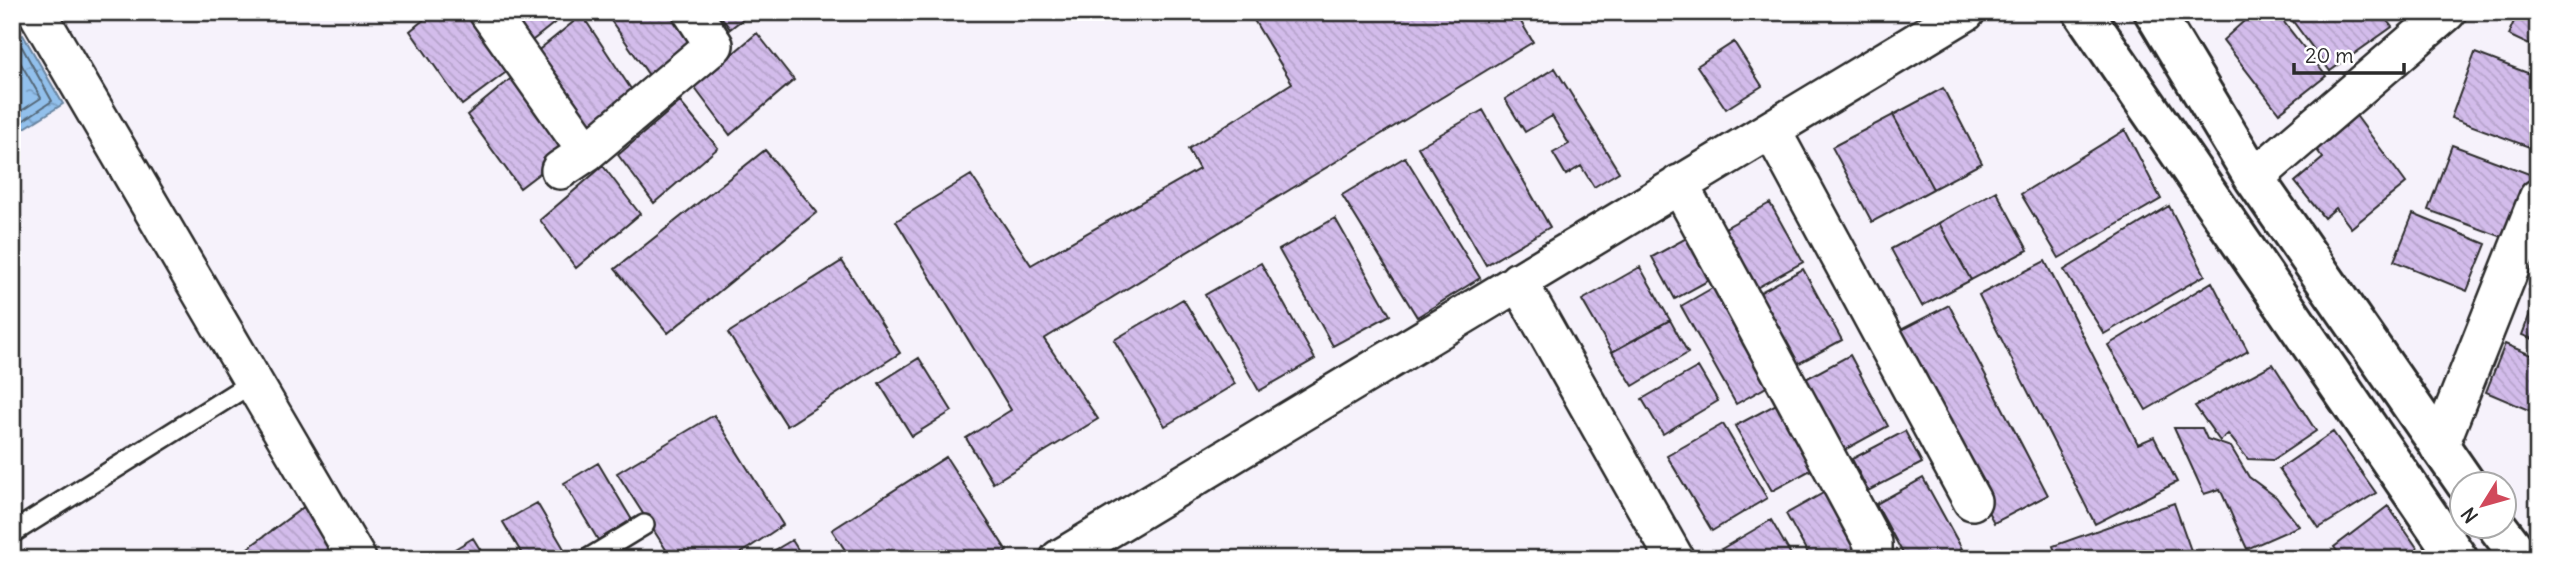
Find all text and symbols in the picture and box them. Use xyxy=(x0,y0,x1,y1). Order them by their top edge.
scale bar xyxy=(2294,32,2405,76)
text: 20 m xyxy=(2305,42,2354,69)
north arrow xyxy=(2448,470,2518,540)
text: N xyxy=(2456,503,2483,528)

